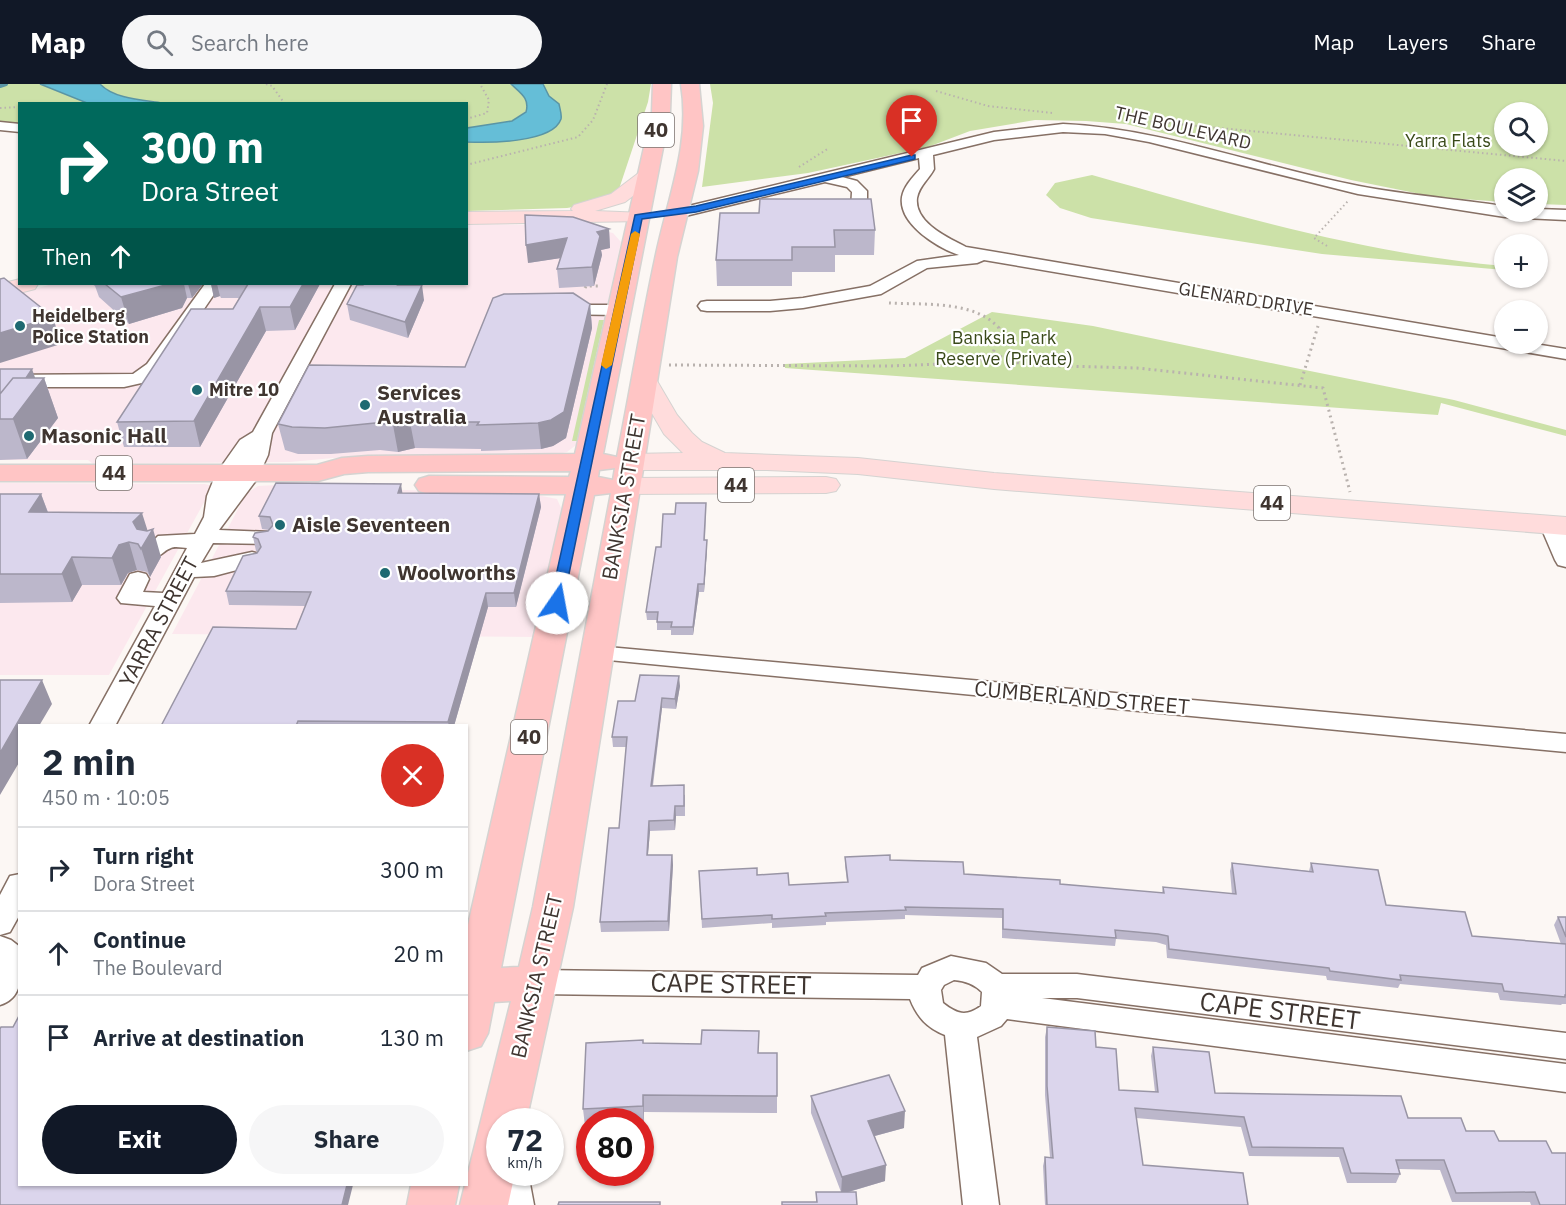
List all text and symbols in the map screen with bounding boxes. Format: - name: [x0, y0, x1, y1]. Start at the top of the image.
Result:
- search box: [122, 15, 542, 69]
- text: Map: [30, 24, 86, 61]
- icon: search: [143, 26, 176, 59]
- text: Search here: [191, 28, 309, 57]
- text: Map: [1314, 28, 1354, 56]
- text: Layers: [1387, 28, 1449, 56]
- text: Share: [1482, 28, 1536, 56]
- pin: [886, 95, 937, 157]
- street label: THE BOULEVARD: [1113, 101, 1254, 154]
- map controls: [1494, 102, 1548, 354]
- button: search: [1494, 102, 1548, 156]
- icon: arrive: [895, 104, 928, 137]
- road number: 40: [638, 113, 674, 147]
- text: 300 m: [141, 120, 264, 175]
- icon: right: [42, 126, 120, 204]
- park label: Yarra Flats: [1405, 129, 1491, 152]
- button: layers: [1494, 168, 1548, 222]
- text: Dora Street: [141, 173, 279, 208]
- button: +: [1494, 234, 1548, 288]
- icon: ahead: [104, 240, 137, 273]
- text: Then: [42, 242, 92, 271]
- street label: GLENARD DRIVE: [1177, 276, 1315, 321]
- button: −: [1494, 300, 1548, 354]
- place label: Heidelberg Police Station: [32, 304, 149, 348]
- marker: Heidelberg Police Station: [13, 319, 27, 333]
- park label: Banksia Park Reserve (Private): [935, 326, 1073, 370]
- place label: Mitre 10: [209, 378, 279, 401]
- place label: Services Australia: [377, 378, 467, 430]
- marker: Mitre 10: [190, 383, 204, 397]
- marker: Services Australia: [358, 398, 372, 412]
- street label: BANKSIA STREET: [595, 412, 651, 582]
- place label: Masonic Hall: [41, 421, 167, 449]
- marker: Masonic Hall: [22, 429, 36, 443]
- road number: 44: [96, 456, 132, 490]
- road number: 44: [718, 468, 754, 502]
- road number: 44: [1254, 486, 1290, 520]
- place label: Aisle Seventeen: [292, 510, 450, 538]
- marker: Aisle Seventeen: [273, 518, 287, 532]
- street label: YARRA STREET: [112, 551, 204, 692]
- place label: Woolworths: [397, 558, 516, 586]
- marker: Woolworths: [378, 566, 392, 580]
- position arrow: [525, 571, 589, 635]
- street label: CUMBERLAND STREET: [973, 674, 1191, 720]
- road number: 40: [511, 720, 547, 754]
- text: 2 min: [42, 738, 136, 785]
- button: close: [381, 744, 444, 807]
- text: 450 m · 10:05: [42, 784, 170, 811]
- text: Turn right: [93, 841, 194, 870]
- icon: right: [42, 853, 75, 886]
- text: 300 m: [380, 855, 444, 884]
- text: Dora Street: [93, 870, 195, 897]
- street label: BANKSIA STREET: [503, 891, 569, 1061]
- text: Continue: [93, 925, 186, 954]
- icon: ahead: [42, 937, 75, 970]
- text: 20 m: [393, 939, 444, 968]
- text: The Boulevard: [93, 954, 223, 981]
- street label: CAPE STREET: [650, 965, 812, 1001]
- street label: CAPE STREET: [1198, 983, 1362, 1037]
- icon: arrive: [42, 1021, 75, 1054]
- text: Arrive at destination: [93, 1023, 304, 1052]
- text: 130 m: [380, 1023, 444, 1052]
- button: Exit: [42, 1105, 237, 1174]
- button: Share: [249, 1105, 444, 1174]
- speed limit sign: 80: [576, 1108, 654, 1186]
- text: 72: [507, 1120, 543, 1159]
- text: km/h: [507, 1153, 543, 1172]

